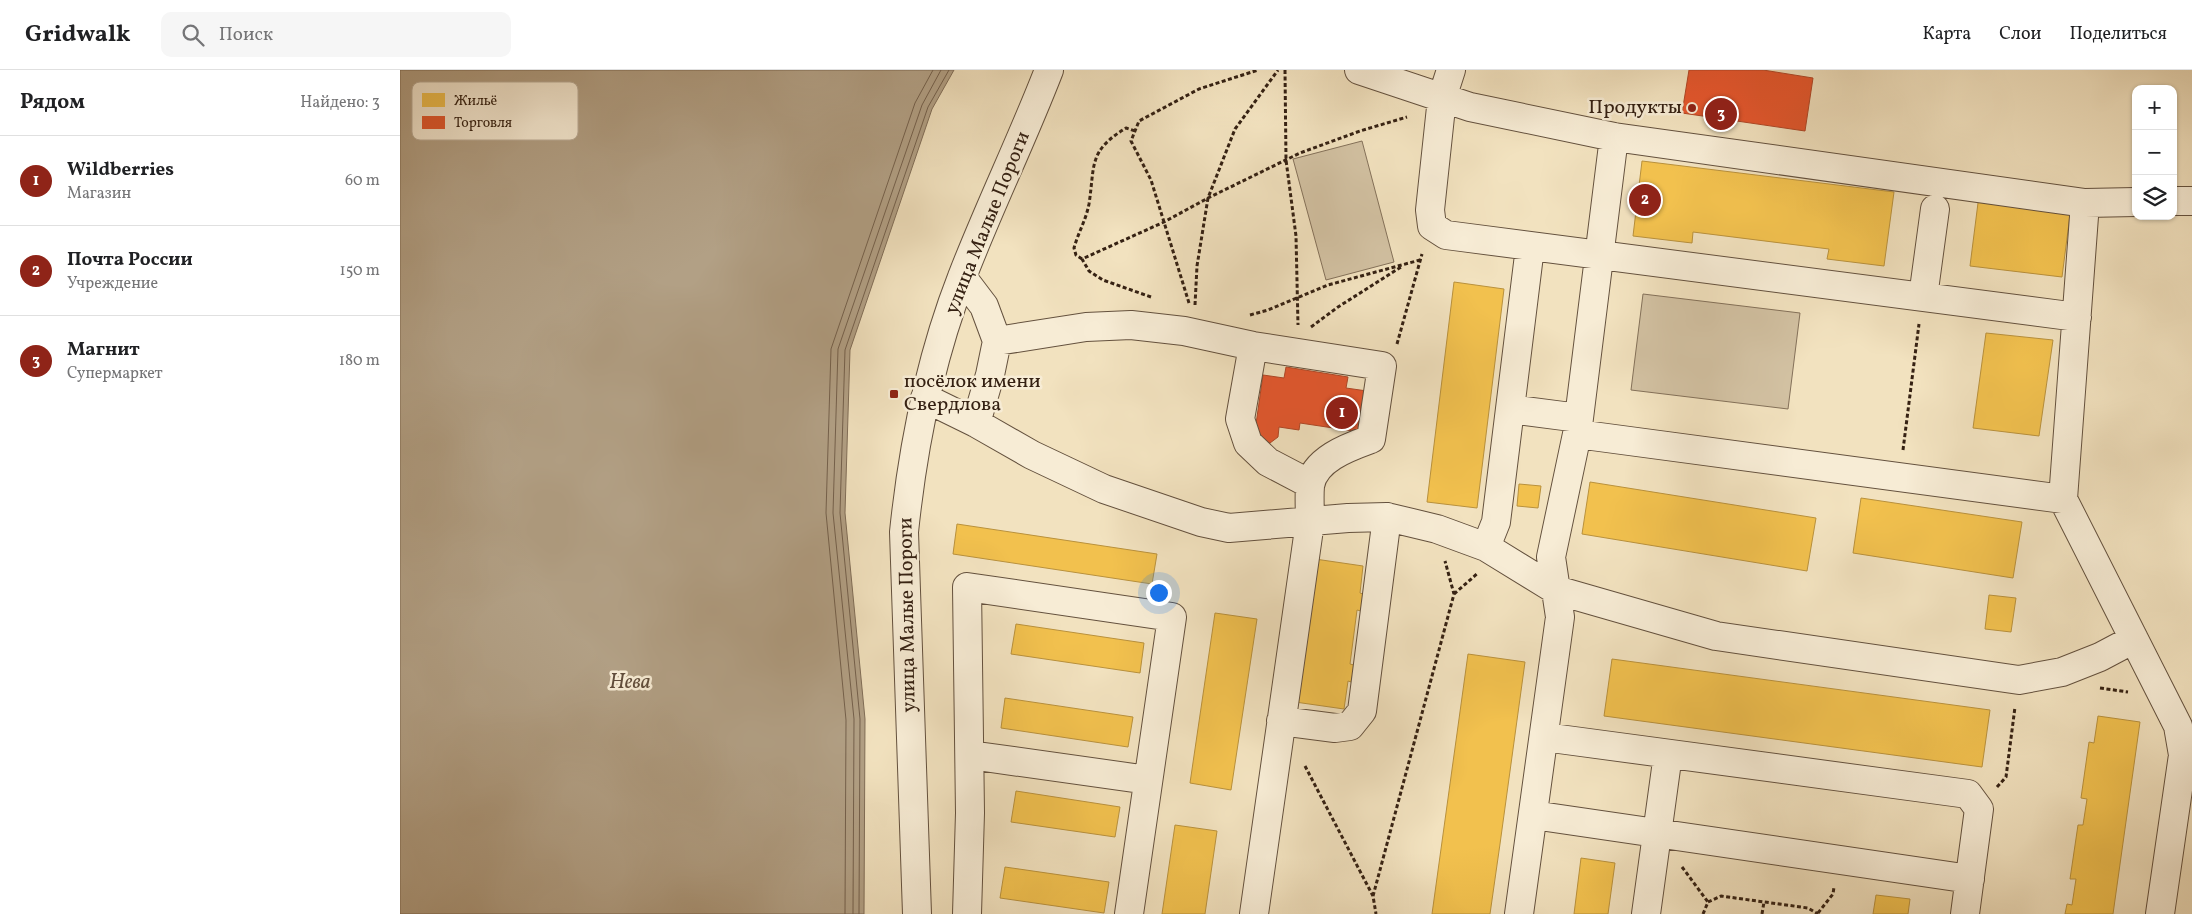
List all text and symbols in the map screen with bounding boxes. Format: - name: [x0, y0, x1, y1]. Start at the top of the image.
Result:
- search box: [161, 12, 511, 57]
- text: Gridwalk: [25, 18, 131, 52]
- icon: search: [179, 21, 207, 49]
- text: Поиск: [219, 22, 273, 48]
- text: Карта: [1923, 22, 1971, 47]
- text: Слои: [1999, 22, 2041, 47]
- text: Поделиться: [2069, 22, 2167, 47]
- legend: [412, 82, 578, 140]
- map controls: [2132, 85, 2177, 220]
- button: +: [2132, 85, 2177, 130]
- text: Рядом: [20, 88, 85, 117]
- text: Найдено: 3: [300, 92, 380, 114]
- text: Жильё: [454, 92, 498, 111]
- place label: Продукты: [1588, 94, 1682, 122]
- pin: 3: [1705, 95, 1737, 133]
- marker: Продукты: [1686, 102, 1698, 114]
- text: Торговля: [454, 114, 512, 133]
- street label: улица Малые Пороги: [938, 127, 1038, 319]
- button: −: [2132, 130, 2177, 175]
- text: Wildberries: [67, 157, 174, 183]
- text: 1: [33, 170, 39, 192]
- text: 60 m: [345, 170, 380, 192]
- button: layers: [2132, 175, 2177, 220]
- pin: 2: [1629, 181, 1661, 219]
- text: Магазин: [67, 183, 131, 205]
- text: Почта России: [67, 247, 193, 273]
- text: 2: [32, 260, 40, 282]
- text: 150 m: [339, 260, 380, 282]
- text: Учреждение: [67, 273, 158, 295]
- text: Магнит: [67, 337, 140, 363]
- text: 3: [32, 350, 40, 372]
- text: 180 m: [339, 350, 380, 372]
- text: Супермаркет: [67, 363, 163, 385]
- place label: посёлок имени Свердлова: [904, 368, 1041, 419]
- marker: посёлок имени Свердлова: [888, 388, 900, 400]
- pin: 1: [1326, 394, 1358, 432]
- street label: улица Малые Пороги: [892, 517, 924, 713]
- your location: [1146, 580, 1172, 606]
- water label: Нева: [609, 668, 651, 697]

